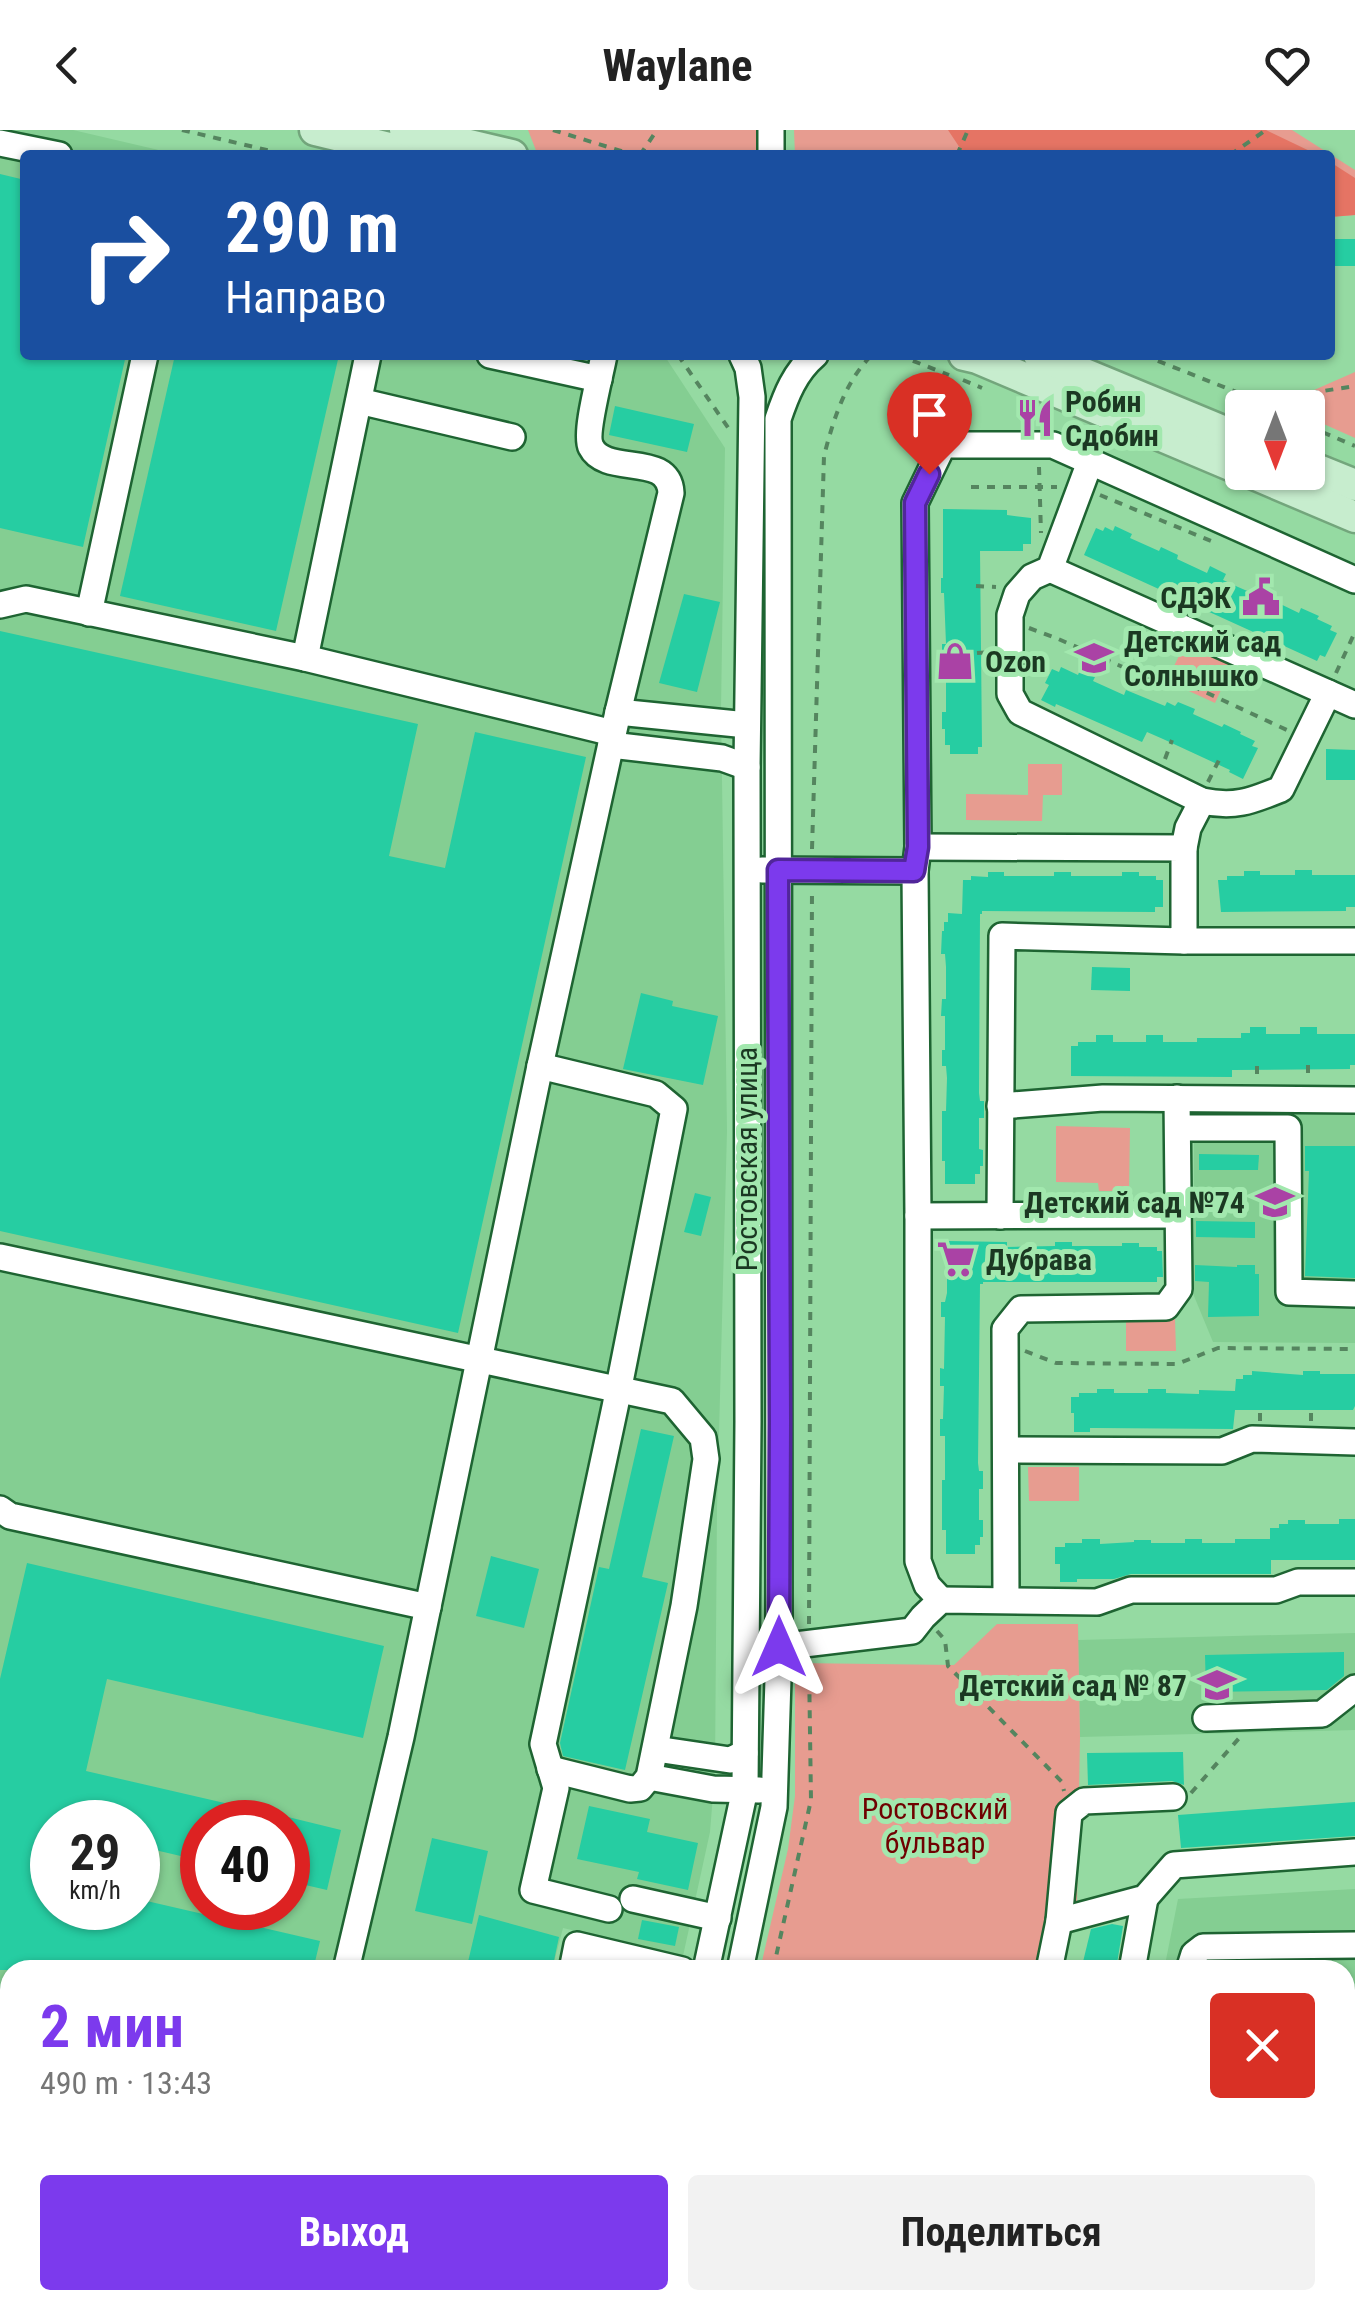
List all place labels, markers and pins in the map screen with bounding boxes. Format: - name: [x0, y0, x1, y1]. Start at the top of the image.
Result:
- pin: [887, 372, 972, 475]
- place label: Робин Сдобин: [1065, 384, 1159, 453]
- restaurant icon: Робин Сдобин: [1014, 397, 1056, 439]
- public building icon: СДЭК: [1240, 576, 1282, 618]
- place label: СДЭК: [1160, 580, 1232, 615]
- place label: Детский сад Солнышко: [1124, 624, 1281, 693]
- school or university icon: Детский сад Солнышко: [1073, 637, 1115, 679]
- shop icon: Ozon: [934, 640, 976, 682]
- place label: Ozon: [985, 644, 1046, 679]
- school or university icon: Детский сад №74: [1254, 1181, 1296, 1223]
- place label: Детский сад №74: [1024, 1185, 1245, 1220]
- supermarket icon: Дубрава: [935, 1238, 977, 1280]
- place label: Дубрава: [986, 1242, 1092, 1277]
- school or university icon: Детский сад № 87: [1196, 1664, 1238, 1706]
- place label: Детский сад № 87: [959, 1668, 1187, 1703]

